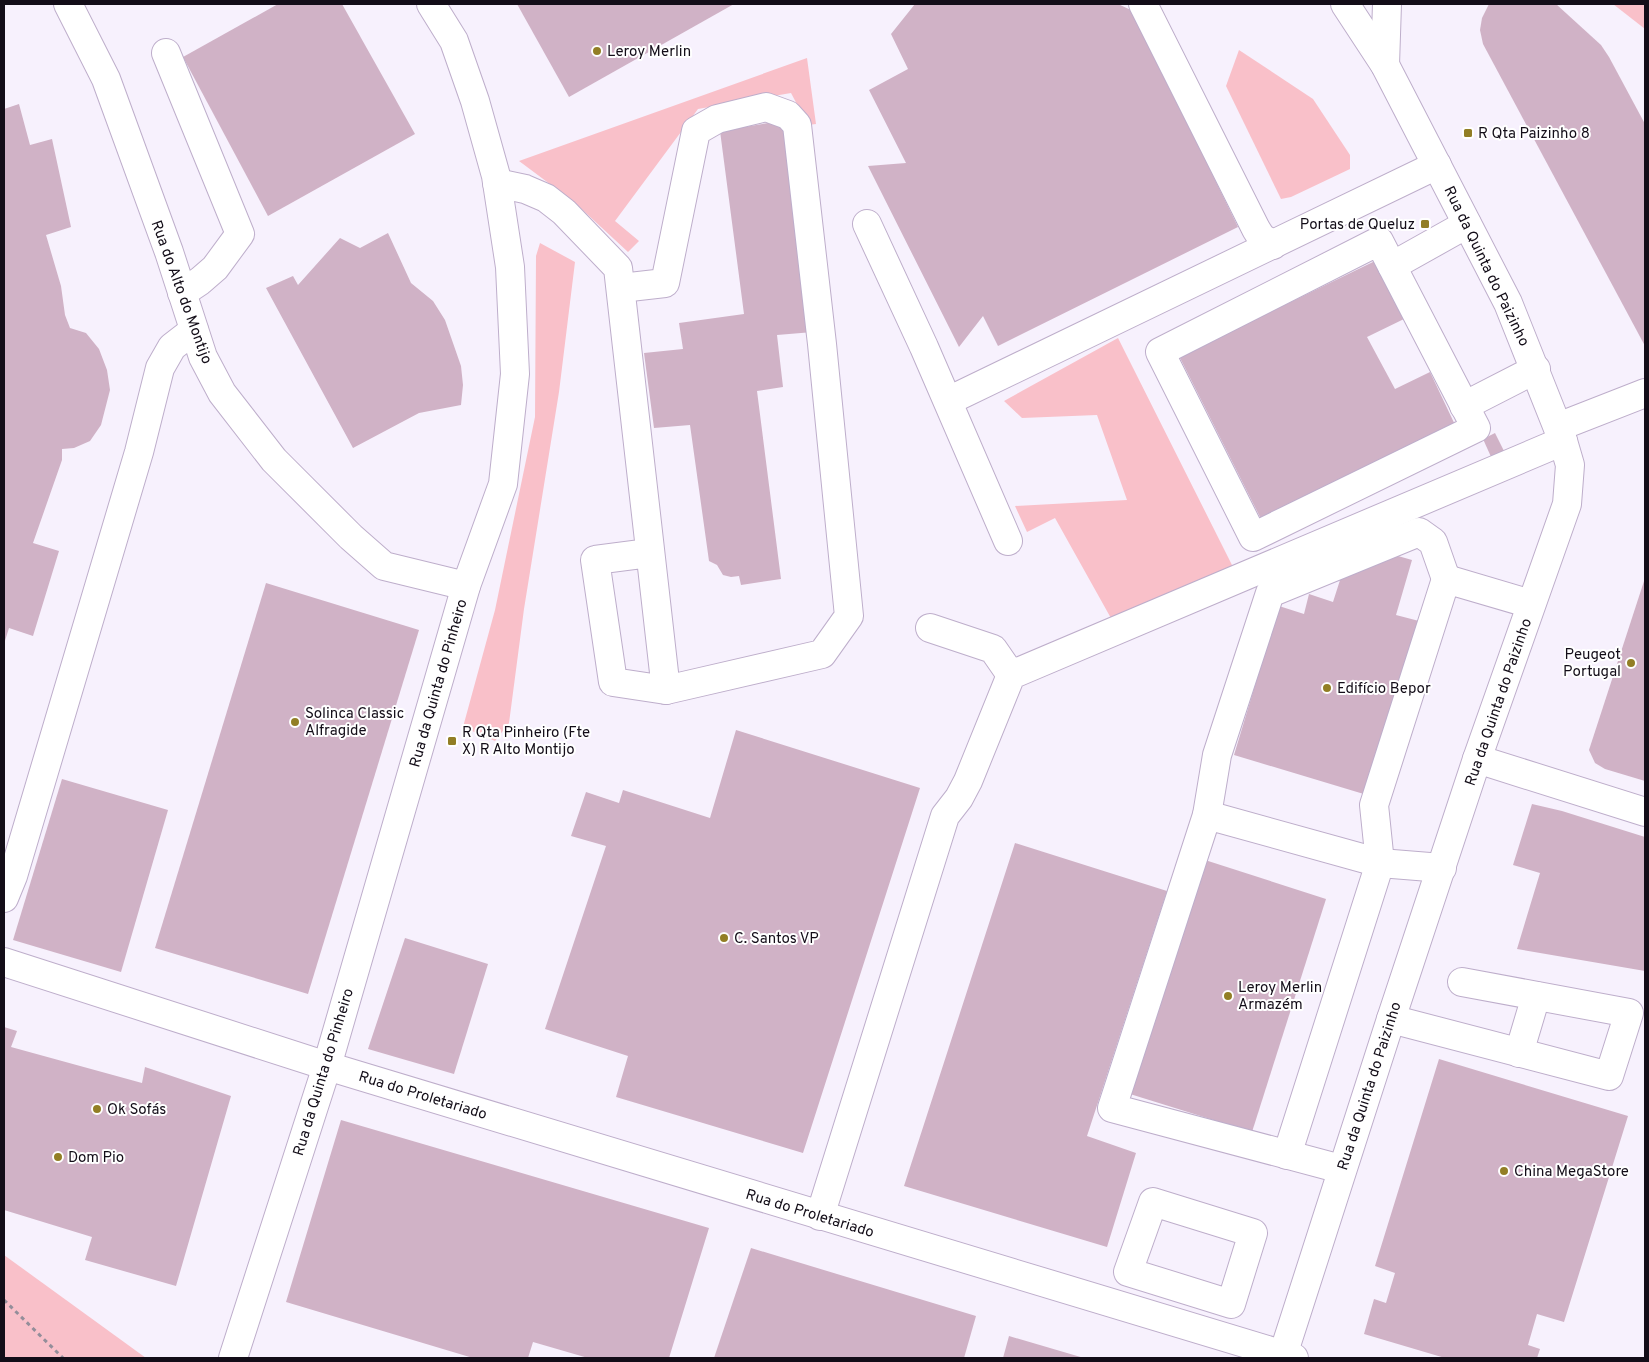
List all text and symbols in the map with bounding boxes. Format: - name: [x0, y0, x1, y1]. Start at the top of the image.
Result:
- place label: Leroy Merlin: [607, 43, 691, 62]
- marker: Leroy Merlin: [591, 45, 603, 57]
- place label: R Qta Paizinho 8: [1478, 125, 1590, 144]
- marker: R Qta Paizinho 8: [1462, 127, 1474, 139]
- street label: Rua da Quinta do Paizinho: [1439, 183, 1533, 350]
- place label: Portas de Queluz: [1300, 216, 1415, 235]
- street label: Rua do Alto do Montijo: [146, 218, 215, 367]
- marker: Portas de Queluz: [1419, 218, 1431, 230]
- street label: Rua da Quinta do Pinheiro: [406, 597, 473, 770]
- street label: Rua da Quinta do Paizinho: [1462, 616, 1537, 789]
- place label: Peugeot Portugal: [1563, 646, 1621, 682]
- marker: Peugeot Portugal: [1625, 657, 1637, 669]
- place label: Edifício Bepor: [1337, 680, 1431, 699]
- marker: Edifício Bepor: [1321, 682, 1333, 694]
- place label: Solinca Classic Alfragide: [305, 705, 404, 741]
- marker: Solinca Classic Alfragide: [289, 716, 301, 728]
- place label: R Qta Pinheiro (Fte X) R Alto Montijo: [462, 724, 590, 760]
- marker: R Qta Pinheiro (Fte X) R Alto Montijo: [446, 735, 458, 747]
- place label: C. Santos VP: [734, 930, 819, 949]
- marker: C. Santos VP: [718, 932, 730, 944]
- place label: Leroy Merlin Armazém: [1238, 979, 1322, 1015]
- street label: Rua da Quinta do Pinheiro: [290, 986, 359, 1159]
- marker: Leroy Merlin Armazém: [1222, 990, 1234, 1002]
- street label: Rua da Quinta do Paizinho: [1334, 1000, 1407, 1173]
- street label: Rua do Proletariado: [356, 1068, 489, 1125]
- place label: Ok Sofás: [107, 1101, 166, 1120]
- marker: Ok Sofás: [91, 1103, 103, 1115]
- place label: Dom Pio: [68, 1149, 124, 1168]
- marker: Dom Pio: [52, 1151, 64, 1163]
- place label: China MegaStore: [1514, 1163, 1629, 1182]
- marker: China MegaStore: [1498, 1165, 1510, 1177]
- street label: Rua do Proletariado: [743, 1186, 876, 1243]

